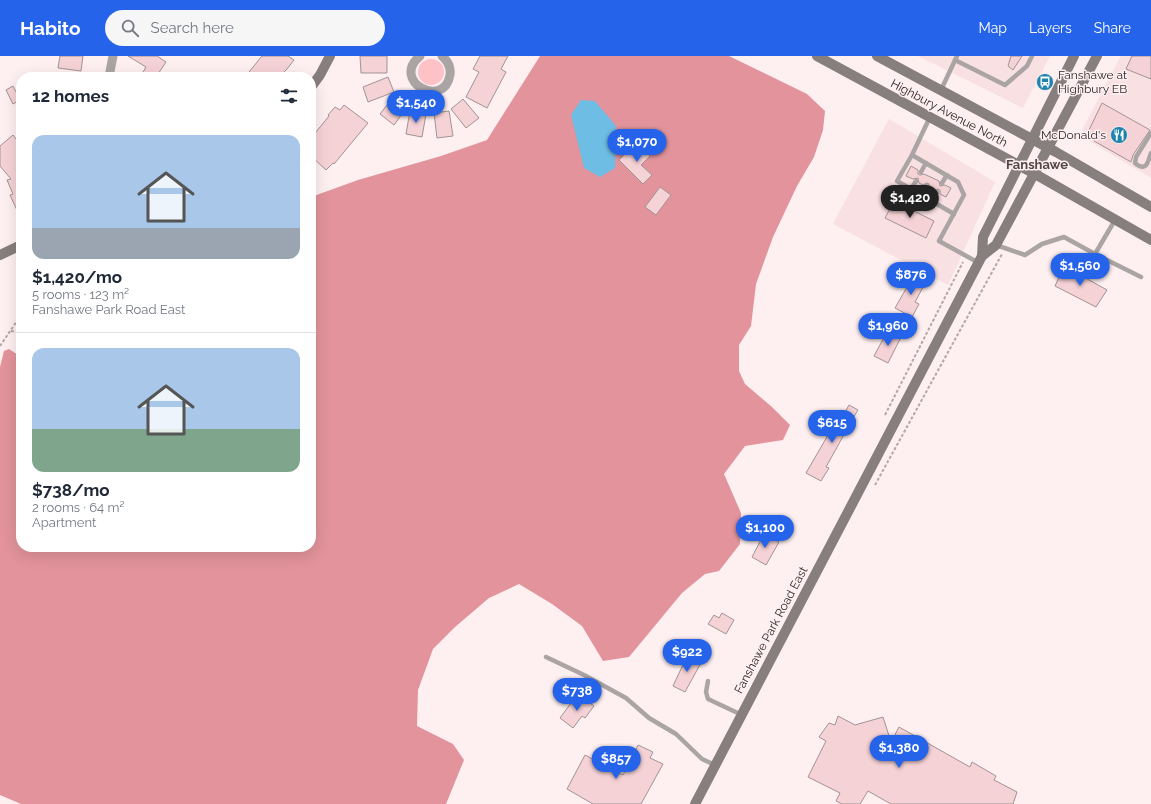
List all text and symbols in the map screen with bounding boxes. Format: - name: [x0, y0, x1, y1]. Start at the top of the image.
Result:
- search box: [105, 10, 385, 46]
- text: Habito: [20, 17, 81, 39]
- icon: search: [119, 17, 141, 39]
- text: Search here: [151, 19, 234, 37]
- text: Map: [979, 20, 1007, 36]
- text: Layers: [1029, 20, 1072, 36]
- text: Share: [1094, 20, 1131, 36]
- place label: Fanshawe at Highbury EB: [1058, 68, 1127, 96]
- bus stop icon: Fanshawe at Highbury EB: [1035, 72, 1055, 92]
- street label: Highbury Avenue North: [888, 76, 1010, 150]
- icon: filters: [278, 85, 300, 107]
- text: 12 homes: [32, 86, 109, 106]
- pin: $1,540: [383, 90, 449, 124]
- text: $1,540: [396, 95, 436, 110]
- restaurant icon: McDonald's: [1109, 125, 1129, 145]
- place label: McDonald's: [1041, 128, 1106, 142]
- pin: $1,070: [604, 129, 670, 163]
- text: $1,070: [617, 134, 657, 149]
- district label: Fanshawe: [1006, 157, 1068, 172]
- icon: home: [130, 161, 202, 233]
- pin: $1,420: [877, 185, 943, 219]
- text: $1,420: [890, 190, 930, 205]
- pin: $1,560: [1047, 253, 1113, 287]
- text: $1,560: [1060, 258, 1100, 273]
- pin: $876: [887, 262, 935, 296]
- text: $1,420/mo: [32, 267, 122, 287]
- text: $876: [895, 267, 927, 282]
- text: 5 rooms · 123 m²: [32, 287, 129, 302]
- text: Fanshawe Park Road East: [32, 302, 185, 317]
- pin: $1,960: [855, 313, 921, 347]
- text: $1,960: [867, 318, 909, 333]
- icon: home: [130, 374, 202, 446]
- pin: $615: [808, 410, 856, 444]
- text: $615: [817, 415, 847, 430]
- text: $738/mo: [32, 480, 110, 500]
- text: 2 rooms · 64 m²: [32, 500, 124, 515]
- text: Apartment: [32, 515, 96, 530]
- pin: $1,100: [732, 515, 798, 549]
- text: $1,100: [745, 520, 785, 535]
- street label: Fanshawe Park Road East: [732, 564, 810, 696]
- pin: $922: [663, 639, 711, 673]
- text: $922: [672, 644, 702, 659]
- pin: $738: [553, 678, 601, 712]
- text: $738: [562, 683, 592, 698]
- pin: $1,380: [866, 735, 932, 769]
- text: $1,380: [879, 740, 919, 755]
- pin: $857: [592, 746, 640, 780]
- text: $857: [601, 751, 631, 766]

